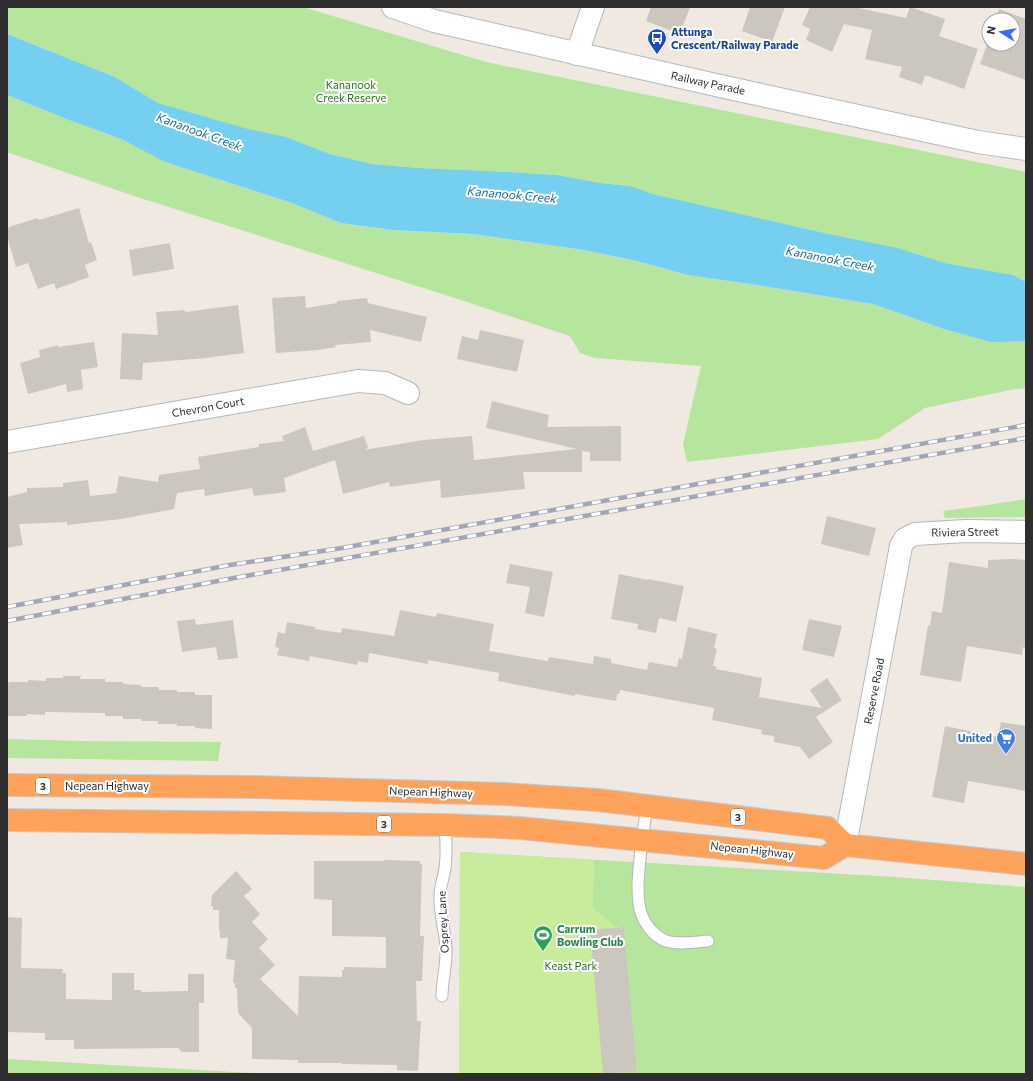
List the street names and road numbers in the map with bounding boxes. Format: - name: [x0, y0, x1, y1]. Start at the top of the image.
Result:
- street label: Railway Parade: [670, 68, 747, 97]
- street label: Chevron Court: [171, 394, 246, 419]
- street label: Riviera Street: [931, 524, 999, 539]
- street label: Reserve Road: [861, 657, 886, 725]
- road number: 3: [36, 778, 50, 794]
- street label: Nepean Highway: [65, 779, 149, 792]
- street label: Nepean Highway: [389, 784, 473, 799]
- road number: 3: [731, 809, 745, 825]
- road number: 3: [377, 816, 391, 832]
- street label: Nepean Highway: [710, 839, 795, 860]
- street label: Osprey Lane: [434, 890, 451, 953]

